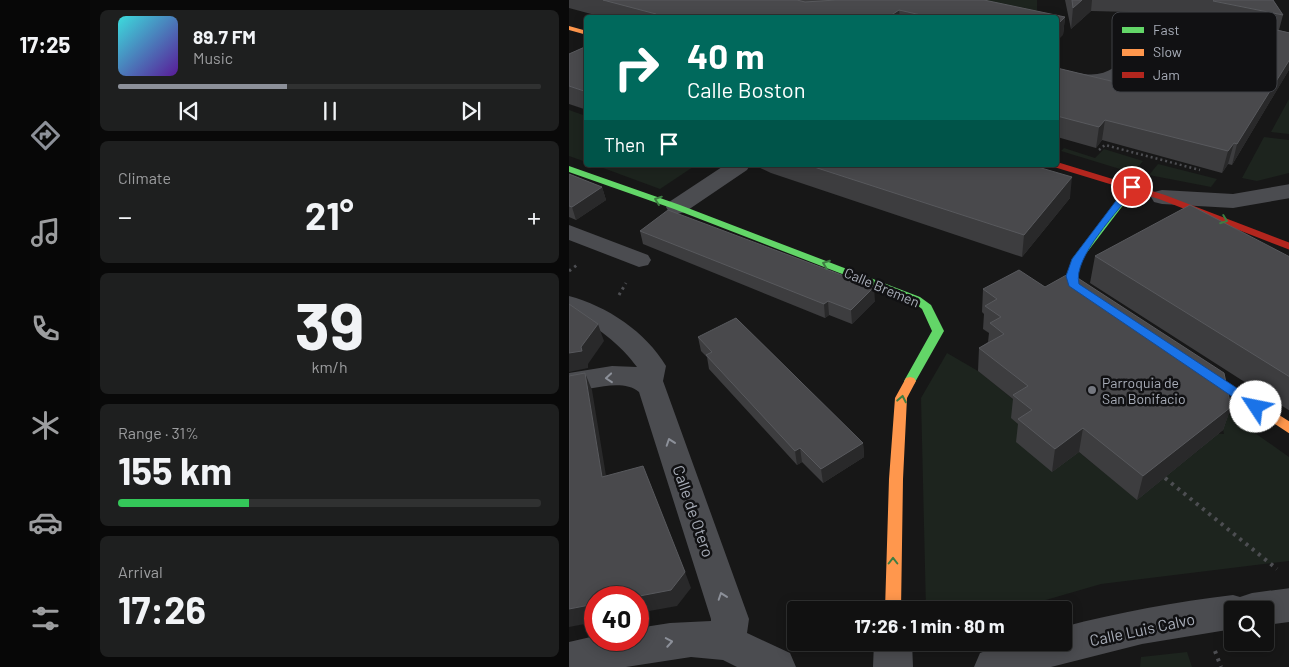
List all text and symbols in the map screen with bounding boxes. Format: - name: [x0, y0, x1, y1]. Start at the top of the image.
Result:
- legend: [1112, 12, 1277, 92]
- text: Fast: [1153, 21, 1179, 38]
- text: 89.7 FM: [193, 25, 256, 48]
- text: 17:25: [20, 31, 70, 57]
- text: 40 m: [687, 34, 764, 76]
- icon: right: [604, 35, 669, 100]
- text: Slow: [1153, 43, 1182, 60]
- text: Music: [193, 48, 233, 67]
- text: Jam: [1153, 66, 1180, 83]
- text: Calle Boston: [687, 76, 806, 102]
- icon: previous: [175, 97, 203, 125]
- icon: pause: [316, 97, 344, 125]
- icon: next: [457, 97, 485, 125]
- icon: directions: [28, 118, 63, 153]
- icon: arrive: [655, 130, 683, 158]
- text: Then: [604, 133, 645, 156]
- pin: [1111, 166, 1153, 208]
- text: Climate: [118, 168, 171, 187]
- icon: arrive: [1118, 173, 1146, 201]
- text: 21°: [305, 192, 354, 238]
- one-way arrow: [654, 196, 662, 206]
- text: −: [118, 199, 132, 233]
- text: +: [527, 199, 541, 233]
- one-way arrow: [1220, 214, 1228, 224]
- icon: music: [28, 215, 63, 250]
- one-way arrow: [822, 260, 831, 270]
- street label: Calle Bremen: [842, 264, 922, 310]
- text: 39: [295, 285, 364, 363]
- icon: phone: [28, 311, 63, 346]
- text: km/h: [311, 357, 348, 376]
- one-way arrow: [605, 372, 613, 383]
- place label: Parroquia de San Bonifacio: [1102, 374, 1186, 407]
- position arrow: [1229, 380, 1281, 432]
- marker: Parroquia de San Bonifacio: [1086, 384, 1098, 396]
- one-way arrow: [896, 395, 907, 404]
- icon: climate: [28, 408, 63, 443]
- text: Range · 31%: [118, 423, 199, 442]
- one-way arrow: [666, 438, 676, 446]
- text: 155 km: [118, 447, 232, 493]
- street label: Calle de Otero: [669, 463, 719, 559]
- icon: car: [28, 505, 63, 540]
- one-way arrow: [888, 557, 899, 565]
- text: Arrival: [118, 562, 163, 581]
- text: 17:26: [118, 586, 206, 632]
- speed limit sign: 40: [584, 586, 649, 651]
- one-way arrow: [718, 592, 728, 600]
- icon: filters: [28, 601, 63, 636]
- map controls: [1224, 601, 1274, 651]
- button: search: [1224, 601, 1274, 651]
- street label: Calle Luis Calvo: [1088, 609, 1196, 649]
- text: 17:26 · 1 min · 80 m: [854, 614, 1005, 637]
- one-way arrow: [664, 638, 673, 648]

